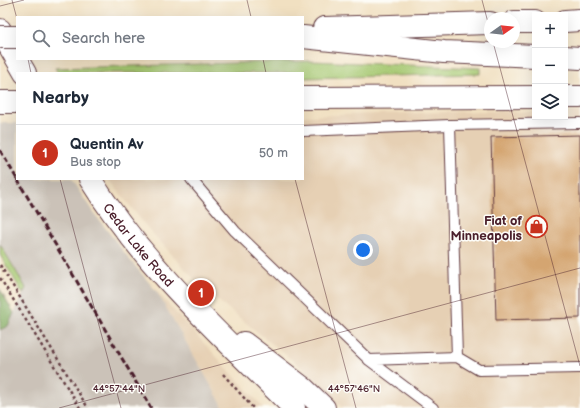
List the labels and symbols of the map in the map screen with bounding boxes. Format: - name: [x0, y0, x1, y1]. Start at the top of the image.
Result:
- north arrow: [484, 12, 520, 48]
- street label: Cedar Lake Road: [99, 200, 177, 291]
- place label: Fiat of Minneapolis: [450, 213, 523, 244]
- shop icon: Fiat of Minneapolis: [524, 214, 550, 240]
- your location: [353, 240, 373, 260]
- pin: 1: [188, 278, 214, 308]
- text: 44°57'44"N: [93, 383, 145, 395]
- text: 44°57'46"N: [328, 383, 380, 395]

